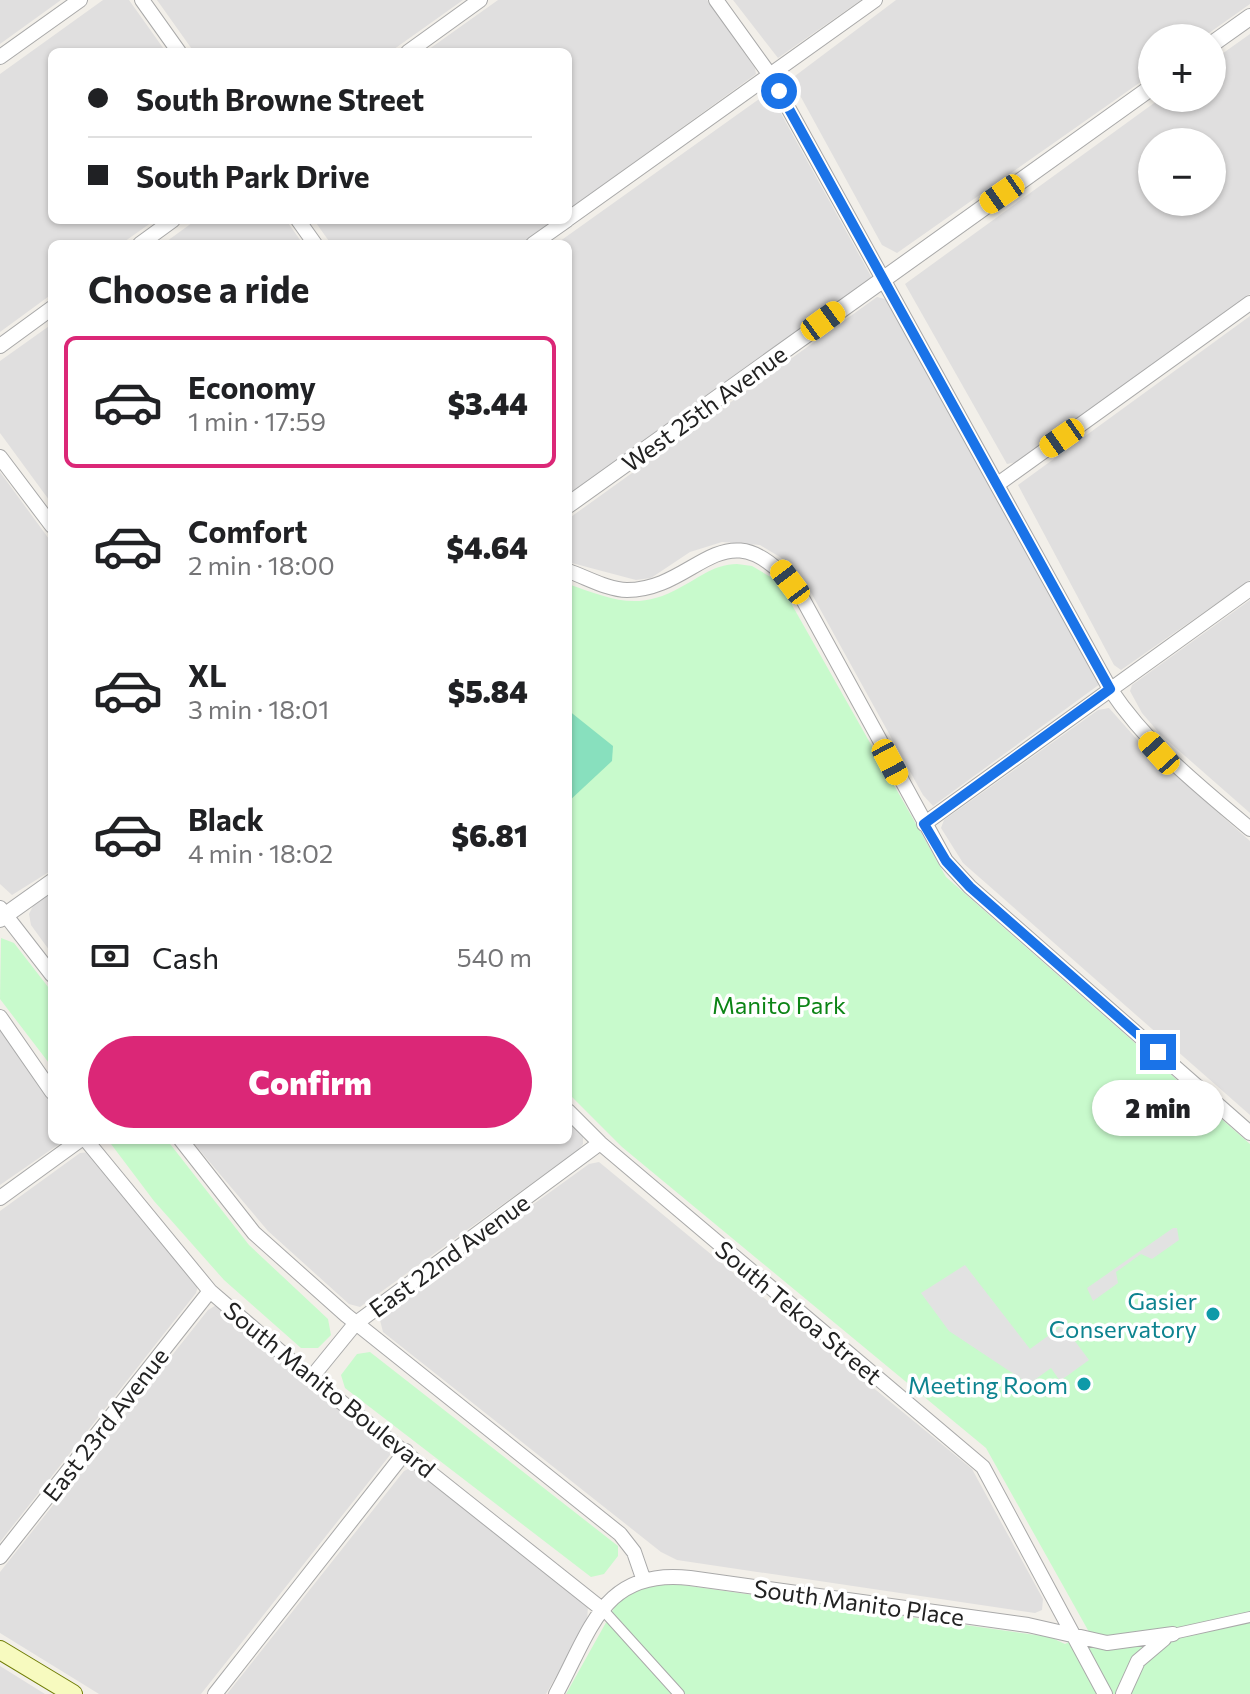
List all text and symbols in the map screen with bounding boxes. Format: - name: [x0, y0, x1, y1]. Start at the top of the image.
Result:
- map controls: [1138, 24, 1226, 216]
- button: +: [1138, 24, 1226, 112]
- route start: [761, 73, 797, 109]
- text: South Browne Street: [136, 80, 424, 117]
- button: −: [1138, 128, 1226, 216]
- text: South Park Drive: [136, 157, 370, 194]
- car: [975, 170, 1029, 218]
- text: Choose a ride: [88, 266, 309, 310]
- car: [797, 297, 849, 345]
- street label: West 25th Avenue: [616, 339, 792, 477]
- icon: car: [92, 366, 164, 438]
- text: Economy: [188, 368, 316, 405]
- text: $3.44: [448, 384, 528, 421]
- text: 1 min · 17:59: [188, 405, 326, 436]
- car: [1035, 414, 1089, 462]
- icon: car: [92, 510, 164, 582]
- text: Comfort: [188, 512, 307, 549]
- text: $4.64: [447, 528, 528, 565]
- text: 2 min · 18:00: [188, 549, 335, 580]
- car: [766, 556, 814, 608]
- icon: car: [92, 654, 164, 726]
- text: XL: [188, 656, 227, 693]
- text: $5.84: [448, 672, 528, 709]
- text: 3 min · 18:01: [188, 693, 329, 724]
- car: [1134, 727, 1184, 779]
- car: [868, 735, 912, 789]
- icon: car: [92, 798, 164, 870]
- text: Black: [188, 800, 264, 837]
- text: $6.81: [451, 816, 528, 853]
- text: 4 min · 18:02: [188, 837, 333, 868]
- icon: cash: [88, 934, 132, 978]
- text: Cash: [152, 938, 219, 975]
- text: 540 m: [457, 941, 532, 972]
- park label: Manito Park: [712, 990, 846, 1019]
- route end: [1140, 1034, 1176, 1070]
- button: Confirm: [88, 1036, 532, 1128]
- callout: 2 min: [1092, 1080, 1224, 1136]
- text: 2 min: [1125, 1092, 1191, 1123]
- street label: East 22nd Avenue: [363, 1187, 535, 1323]
- street label: South Tekoa Street: [710, 1234, 888, 1390]
- place label: Gasier Conservatory: [1049, 1286, 1197, 1343]
- street label: South Manito Boulevard: [219, 1295, 441, 1483]
- marker: Gasier Conservatory: [1204, 1305, 1222, 1323]
- street label: East 23rd Avenue: [36, 1341, 174, 1507]
- place label: Meeting Room: [908, 1370, 1068, 1399]
- marker: Meeting Room: [1075, 1375, 1093, 1393]
- street label: South Manito Place: [752, 1573, 966, 1631]

